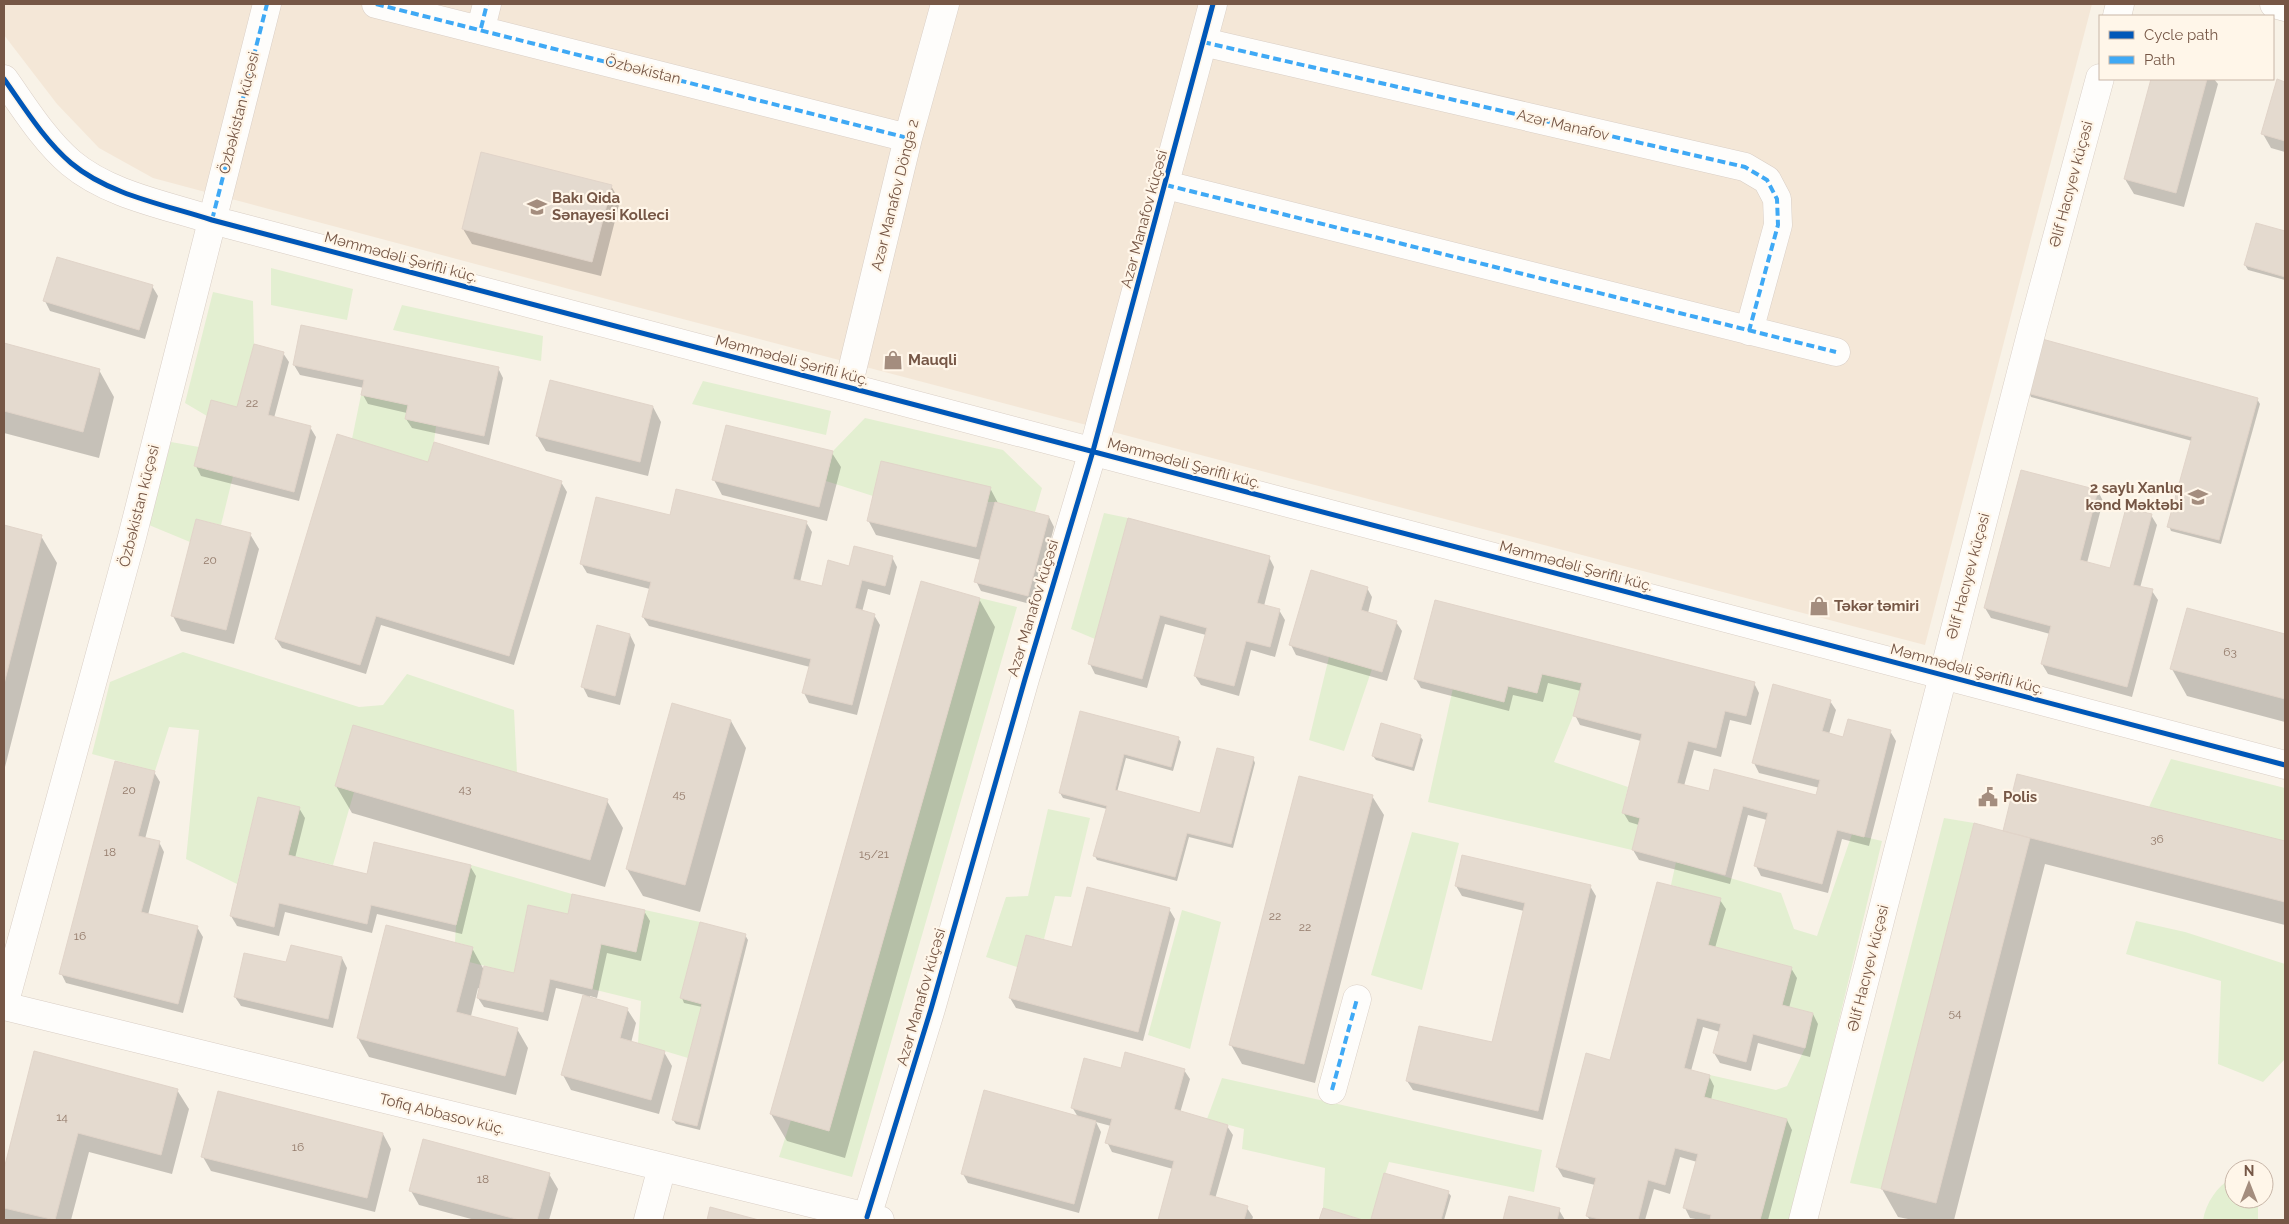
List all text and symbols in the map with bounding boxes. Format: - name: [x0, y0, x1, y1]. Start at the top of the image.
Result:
- legend: [2099, 15, 2274, 80]
- text: Cycle path: [2144, 26, 2218, 44]
- street label: Özbəkistan küçəsi: [214, 50, 263, 176]
- street label: Özbəkistan: [603, 51, 683, 88]
- text: Path: [2144, 51, 2175, 69]
- street label: Azər Manafov: [1515, 106, 1611, 144]
- street label: Azər Manafov Döngə 2: [867, 117, 923, 273]
- street label: Əlif Hacıyev küçəsi: [2046, 119, 2096, 249]
- street label: Azər Manafov küçəsi: [1117, 148, 1171, 290]
- place label: Bakı Qida Sənayesi Kolleci: [552, 189, 669, 224]
- school or university icon: Bakı Qida Sənayesi Kolleci: [526, 196, 548, 218]
- street label: Məmmədəli Şərifli küç.: [322, 228, 480, 286]
- street label: Məmmədəli Şərifli küç.: [713, 331, 871, 389]
- shop icon: Mauqli: [882, 349, 904, 371]
- place label: Mauqli: [908, 351, 957, 369]
- house number: 22: [246, 396, 258, 410]
- street label: Məmmədəli Şərifli küç.: [1105, 434, 1263, 492]
- street label: Özbəkistan küçəsi: [114, 443, 163, 569]
- place label: 2 saylı Xanlıq kənd Məktəbi: [2085, 479, 2183, 514]
- school or university icon: 2 saylı Xanlıq kənd Məktəbi: [2187, 486, 2209, 508]
- street label: Əlif Hacıyev küçəsi: [1943, 511, 1993, 641]
- street label: Azər Manafov küçəsi: [1004, 537, 1062, 679]
- street label: Məmmədəli Şərifli küç.: [1497, 537, 1655, 595]
- house number: 20: [203, 553, 217, 567]
- shop icon: Təkər təmiri: [1808, 595, 1830, 617]
- place label: Təkər təmiri: [1834, 597, 1919, 615]
- street label: Məmmədəli Şərifli küç.: [1888, 640, 2046, 698]
- house number: 63: [2223, 645, 2237, 659]
- house number: 43: [459, 782, 471, 796]
- house number: 20: [122, 783, 136, 797]
- public building icon: Polis: [1977, 786, 1999, 808]
- house number: 45: [672, 787, 686, 801]
- place label: Polis: [2003, 788, 2037, 806]
- house number: 36: [2150, 832, 2164, 846]
- house number: 18: [104, 845, 116, 859]
- house number: 15/21: [859, 847, 889, 861]
- street label: Əlif Hacıyev küçəsi: [1844, 903, 1892, 1033]
- house number: 22: [1269, 909, 1281, 923]
- house number: 22: [1299, 920, 1311, 934]
- street label: Azər Manafov küçəsi: [893, 926, 949, 1068]
- house number: 16: [74, 929, 86, 943]
- house number: 54: [1948, 1006, 1962, 1020]
- street label: Tofiq Abbasov küç.: [377, 1090, 507, 1138]
- house number: 14: [56, 1110, 68, 1124]
- house number: 16: [292, 1140, 304, 1154]
- north arrow: [2224, 1159, 2274, 1209]
- text: N: [2244, 1163, 2254, 1179]
- house number: 18: [477, 1172, 489, 1186]

